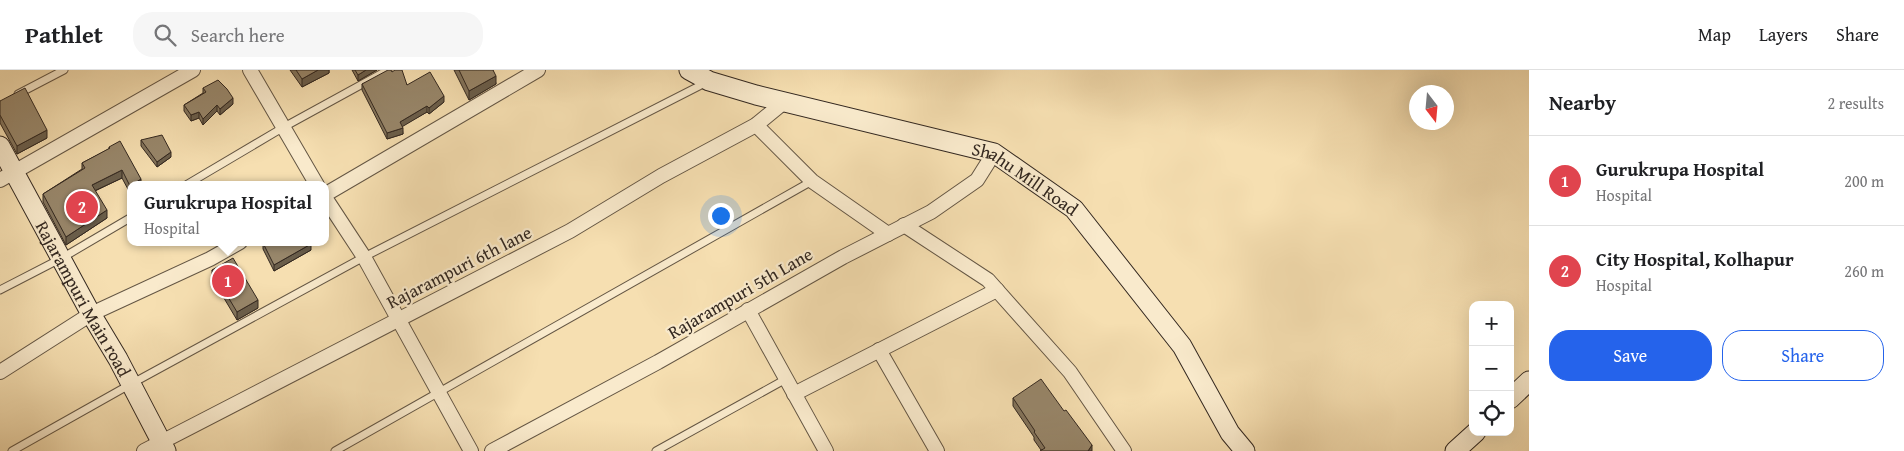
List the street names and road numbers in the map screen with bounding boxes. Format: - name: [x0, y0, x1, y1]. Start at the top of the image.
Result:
- street label: Shahu Mill Road: [969, 135, 1084, 222]
- street label: Rajarampuri Main road: [29, 215, 139, 382]
- street label: Rajarampuri 6th lane: [382, 219, 536, 315]
- street label: Rajarampuri 5th Lane: [662, 240, 818, 346]

